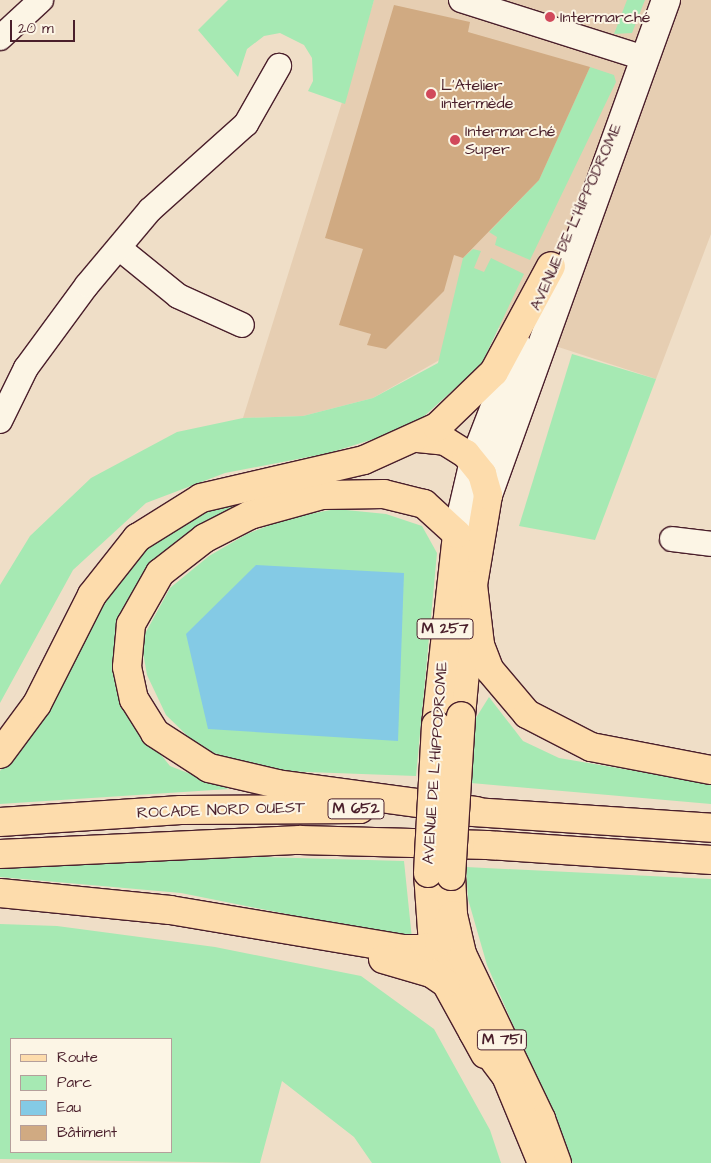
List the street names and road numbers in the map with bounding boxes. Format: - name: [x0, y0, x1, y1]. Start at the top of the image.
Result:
- street label: AVENUE DE L'HIPPODROME: [526, 120, 626, 314]
- road number: M 257: [416, 616, 474, 642]
- street label: AVENUE DE L'HIPPODROME: [418, 661, 452, 865]
- road number: M 652: [327, 796, 385, 822]
- street label: ROCADE NORD OUEST: [137, 797, 305, 823]
- road number: M 751: [476, 1028, 528, 1052]

